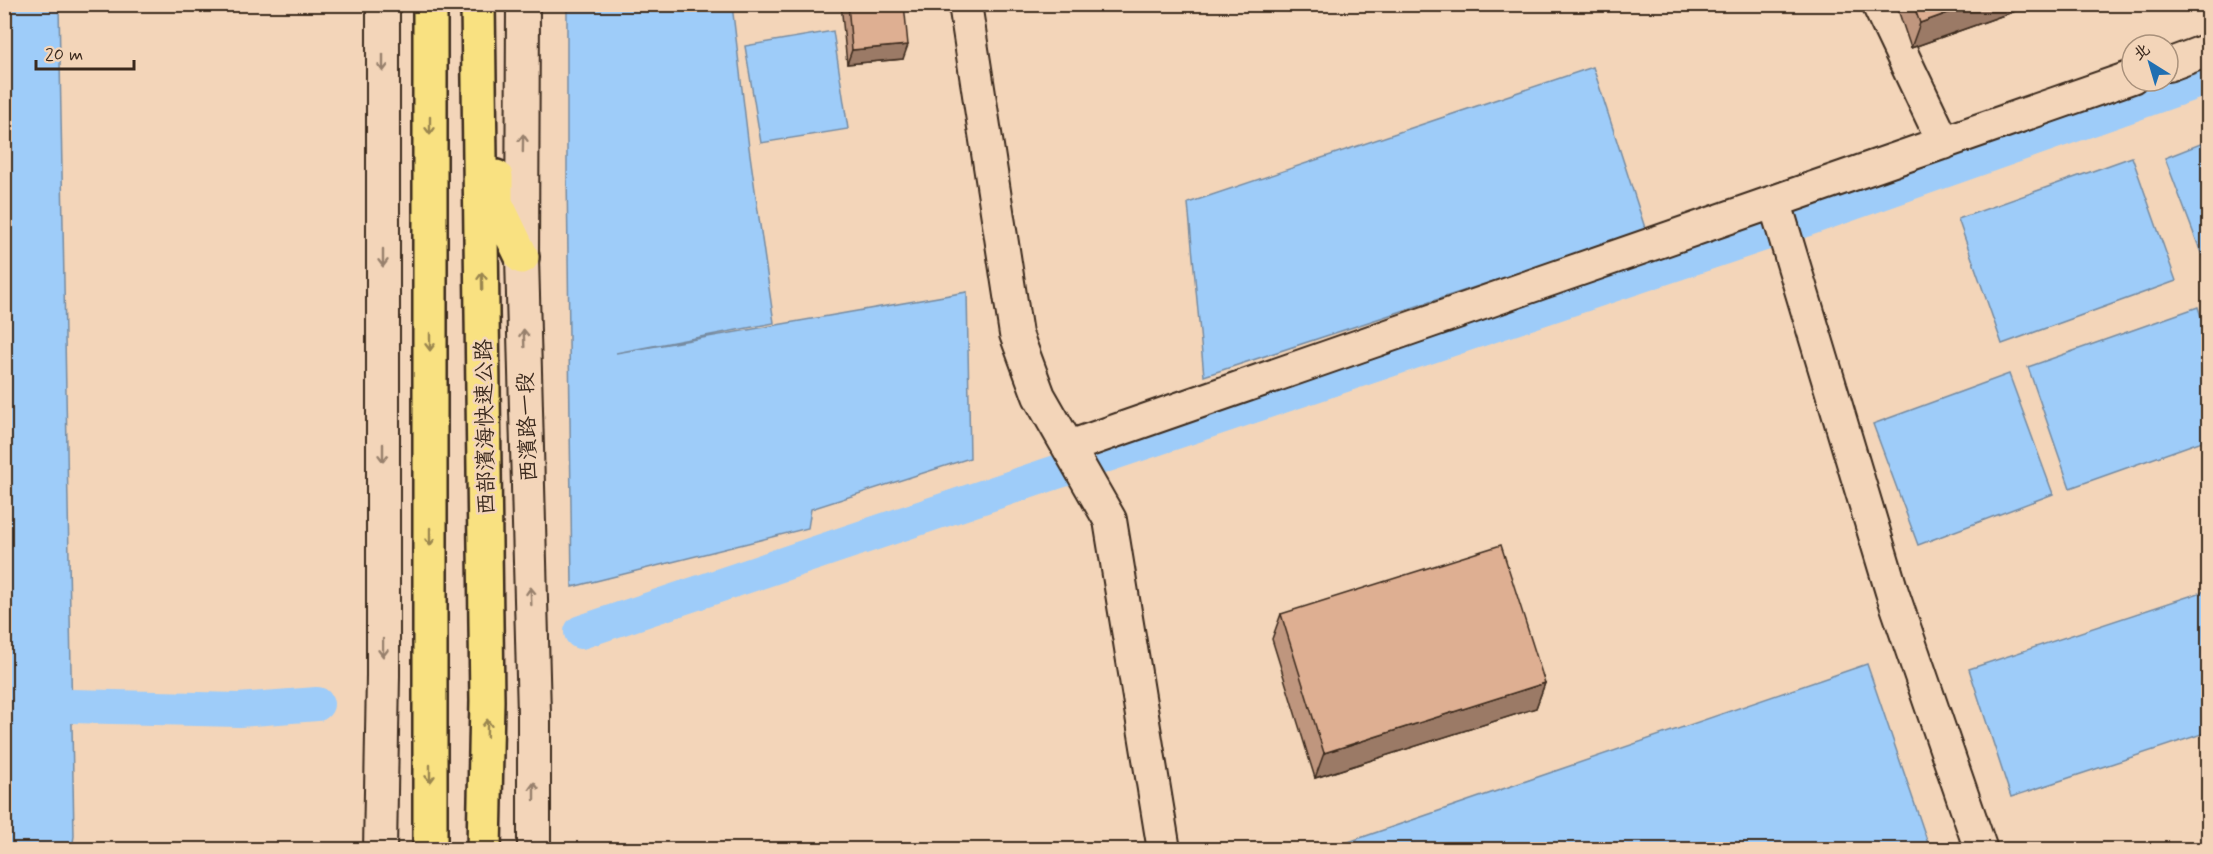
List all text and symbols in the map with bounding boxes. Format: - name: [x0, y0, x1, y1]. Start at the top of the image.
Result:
- scale bar: [36, 33, 134, 71]
- north arrow: [2120, 33, 2180, 93]
- text: 北: [2129, 39, 2155, 65]
- text: 20 m: [45, 43, 83, 67]
- one-way arrow: [377, 52, 389, 72]
- one-way arrow: [424, 115, 436, 135]
- one-way arrow: [517, 134, 528, 154]
- one-way arrow: [377, 247, 389, 267]
- one-way arrow: [476, 272, 488, 292]
- one-way arrow: [518, 329, 529, 349]
- one-way arrow: [424, 331, 436, 351]
- street label: 西部濱海快速公路: [470, 339, 502, 515]
- street label: 西濱路一段: [512, 371, 544, 482]
- one-way arrow: [377, 442, 389, 462]
- one-way arrow: [424, 526, 436, 546]
- one-way arrow: [525, 587, 536, 607]
- one-way arrow: [377, 637, 389, 657]
- one-way arrow: [481, 719, 492, 739]
- one-way arrow: [424, 763, 436, 783]
- one-way arrow: [528, 782, 540, 802]

